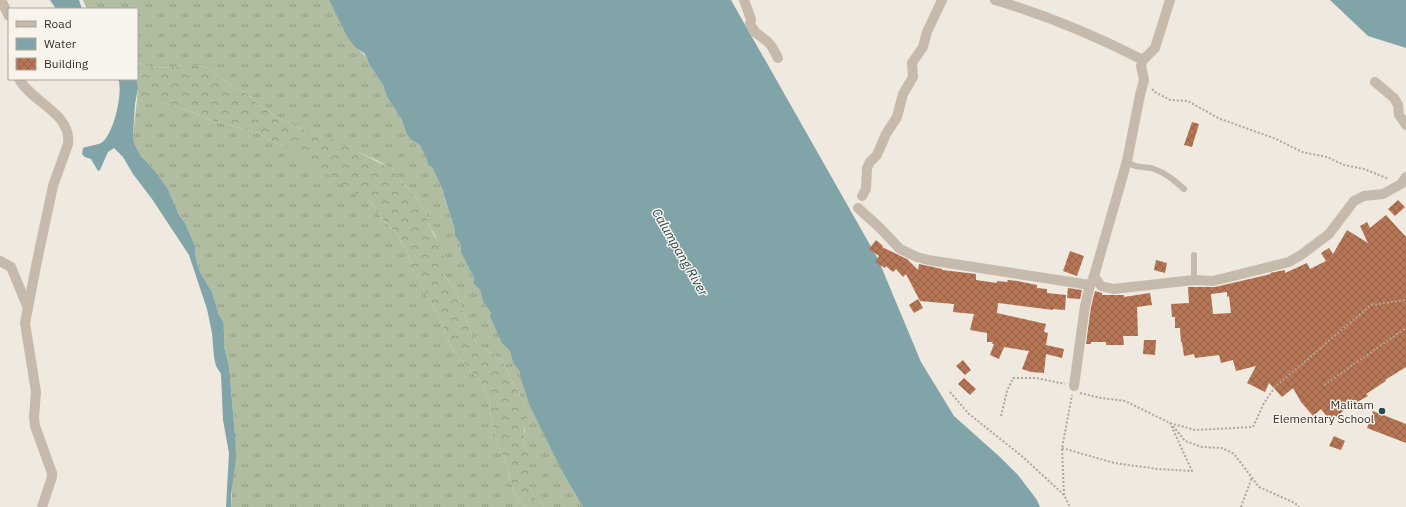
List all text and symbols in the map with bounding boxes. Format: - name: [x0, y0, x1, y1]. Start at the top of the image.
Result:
- legend: [8, 8, 138, 80]
- text: Road: [44, 16, 72, 31]
- text: Water: [44, 36, 77, 51]
- text: Building: [44, 56, 89, 71]
- water label: Calumpang River: [648, 205, 713, 300]
- place label: Malitam Elementary School: [1273, 397, 1374, 426]
- marker: Malitam Elementary School: [1377, 406, 1387, 416]

